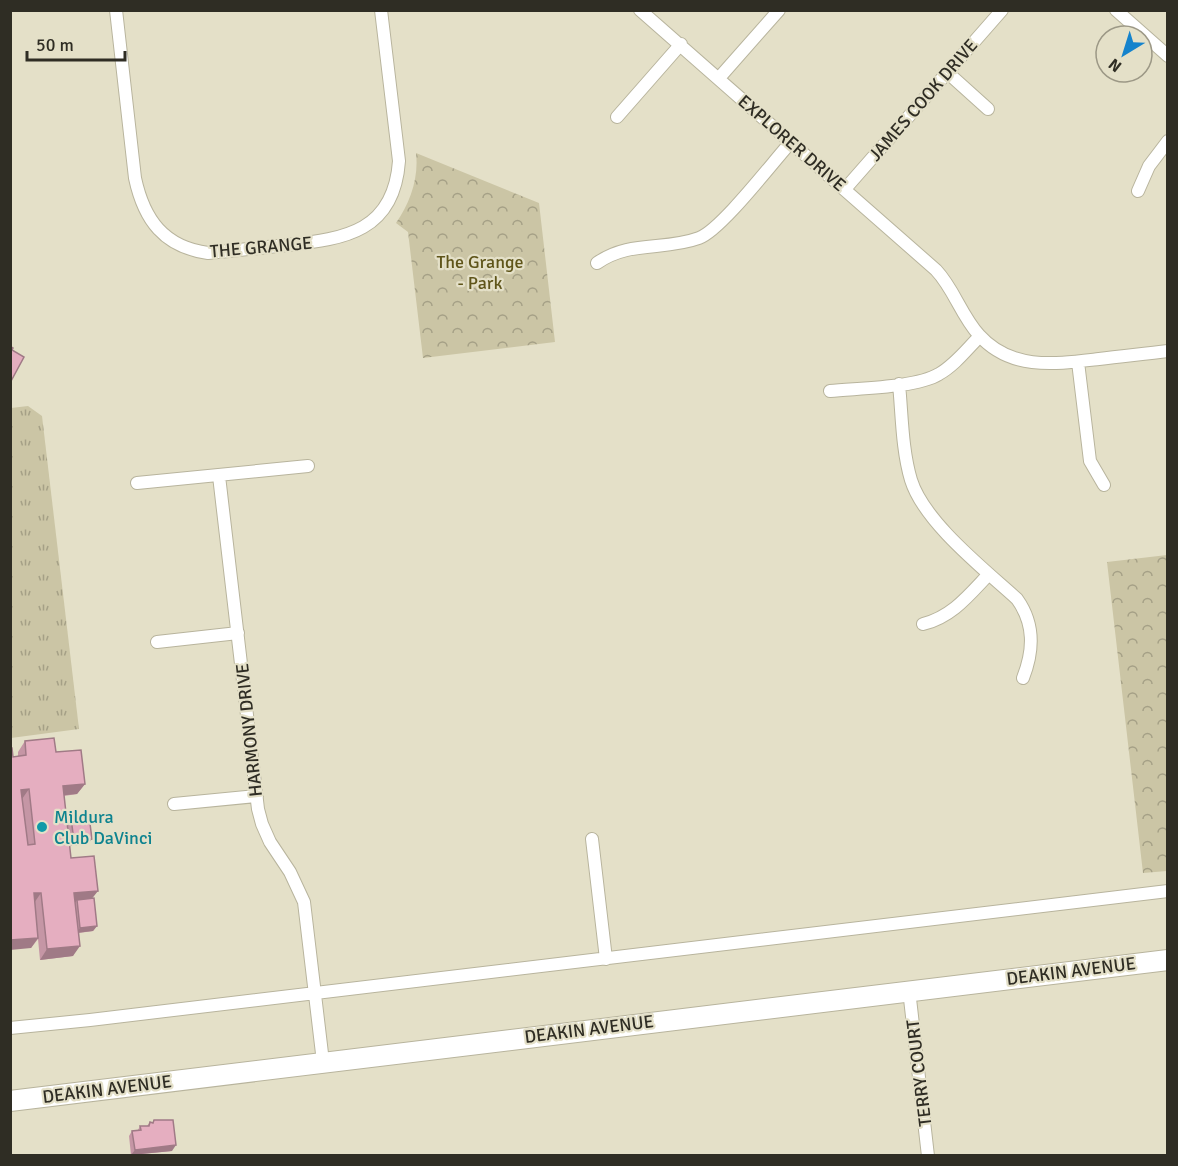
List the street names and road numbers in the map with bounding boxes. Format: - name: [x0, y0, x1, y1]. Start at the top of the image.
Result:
- street label: JAMES COOK DRIVE: [864, 34, 982, 166]
- street label: EXPLORER DRIVE: [734, 90, 850, 196]
- street label: THE GRANGE: [209, 232, 313, 262]
- street label: HARMONY DRIVE: [231, 662, 267, 798]
- street label: DEAKIN AVENUE: [1005, 952, 1137, 990]
- street label: DEAKIN AVENUE: [523, 1010, 655, 1048]
- street label: TERRY COURT: [902, 1018, 936, 1128]
- street label: DEAKIN AVENUE: [41, 1070, 173, 1108]

